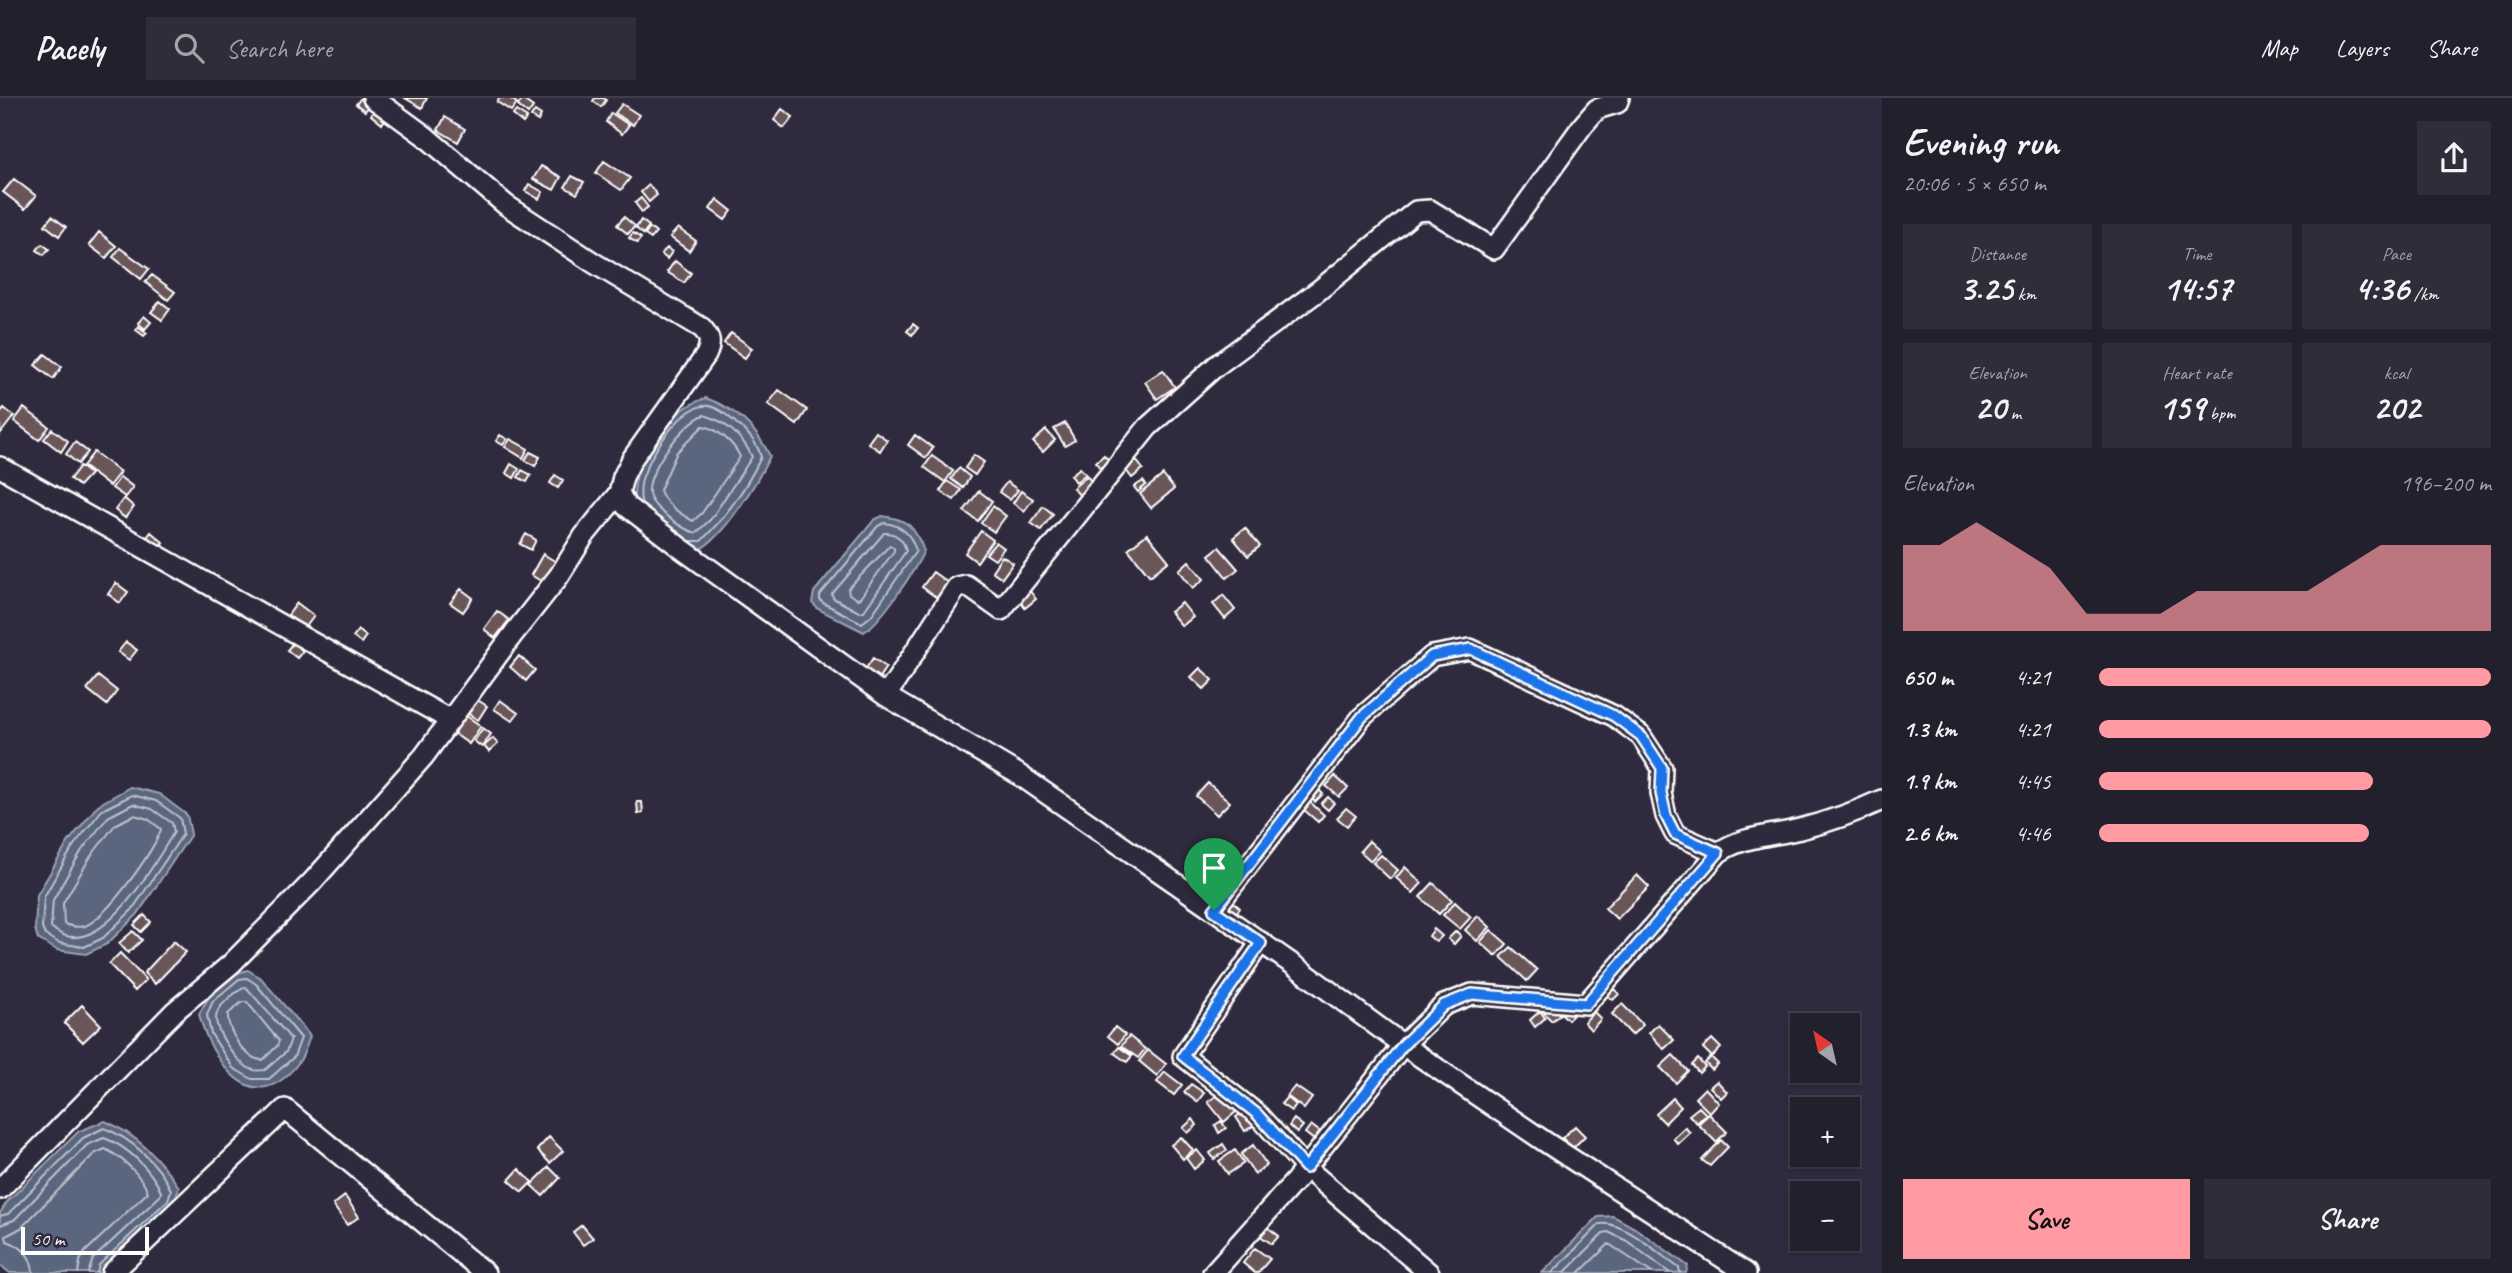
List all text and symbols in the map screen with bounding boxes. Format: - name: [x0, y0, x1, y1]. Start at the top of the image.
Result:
- search box: [146, 17, 636, 80]
- text: Pacely: [35, 27, 104, 69]
- icon: search: [170, 29, 208, 67]
- text: Search here: [226, 32, 332, 65]
- text: Map: [2261, 33, 2298, 63]
- text: Layers: [2336, 33, 2389, 63]
- text: Share: [2427, 33, 2477, 63]
- text: Evening run: [1903, 119, 2059, 166]
- button: share: [2417, 121, 2491, 195]
- text: 20:06 · 5 × 650 m: [1903, 169, 2046, 198]
- text: Distance: [1969, 242, 2026, 266]
- text: Time: [2182, 242, 2212, 266]
- text: Pace: [2382, 242, 2411, 266]
- text: 3.25: [1959, 266, 2013, 311]
- text: 14:57: [2162, 266, 2232, 311]
- text: 4:36: [2354, 266, 2409, 311]
- text: km: [2013, 282, 2036, 306]
- text: /km: [2409, 282, 2439, 306]
- text: Elevation: [1968, 361, 2027, 385]
- text: Heart rate: [2162, 361, 2232, 385]
- text: kcal: [2384, 361, 2409, 385]
- text: 20: [1974, 385, 2006, 430]
- text: 159: [2159, 385, 2205, 430]
- text: 202: [2373, 385, 2420, 430]
- text: m: [2006, 401, 2021, 425]
- text: bpm: [2205, 401, 2235, 425]
- text: Elevation: [1903, 469, 1974, 498]
- text: 196–200 m: [2400, 469, 2491, 498]
- text: 650 m: [1903, 663, 1953, 692]
- text: 4:21: [2015, 663, 2051, 692]
- text: 1.3 km: [1903, 715, 1957, 744]
- text: 4:21: [2015, 715, 2051, 744]
- text: 1.9 km: [1903, 767, 1956, 796]
- text: 4:45: [2015, 767, 2051, 796]
- text: 2.6 km: [1903, 819, 1957, 848]
- text: 4:46: [2015, 819, 2051, 848]
- pin: [1184, 838, 1244, 910]
- icon: arrive: [1195, 849, 1233, 887]
- north arrow: [1790, 1013, 1860, 1083]
- map controls: [1790, 1013, 1860, 1251]
- button: +: [1790, 1097, 1860, 1167]
- button: Save: [1903, 1179, 2190, 1259]
- button: Share: [2204, 1179, 2491, 1259]
- button: −: [1790, 1181, 1860, 1251]
- scale bar: [21, 1224, 149, 1256]
- text: 50 m: [32, 1227, 64, 1251]

